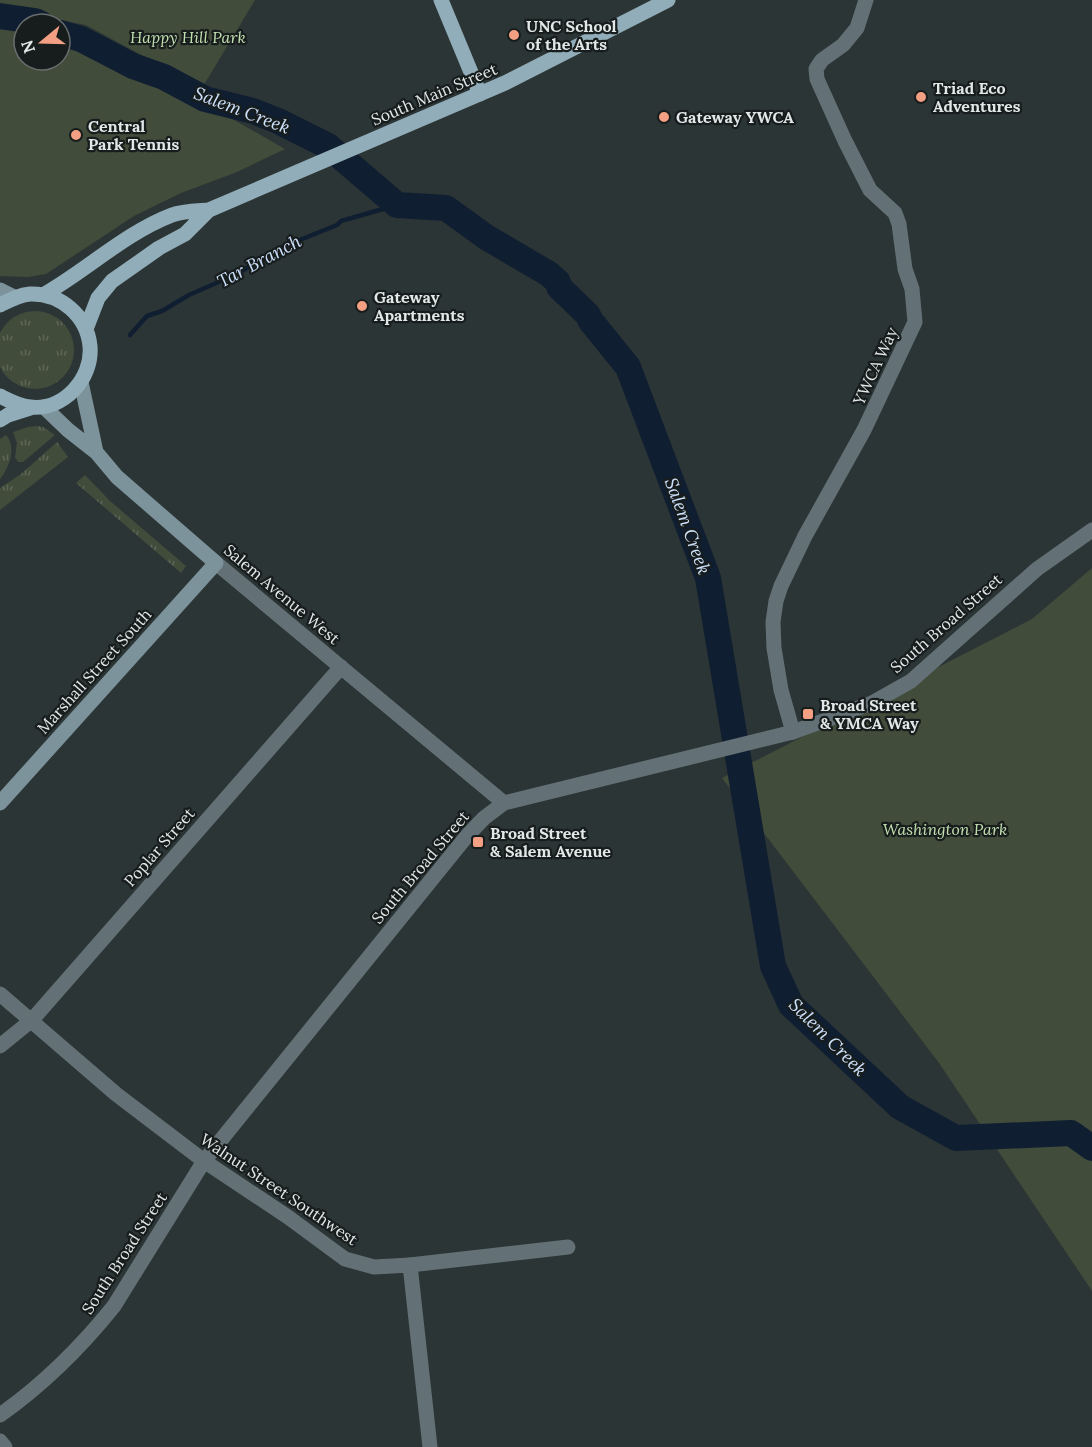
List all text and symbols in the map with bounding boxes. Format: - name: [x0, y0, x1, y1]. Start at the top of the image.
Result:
- north arrow: [12, 12, 72, 72]
- place label: UNC School of the Arts: [526, 16, 616, 54]
- park label: Happy Hill Park: [130, 27, 246, 47]
- marker: UNC School of the Arts: [507, 28, 521, 42]
- text: N: [16, 38, 39, 56]
- street label: South Main Street: [368, 58, 501, 130]
- place label: Triad Eco Adventures: [933, 78, 1021, 116]
- water label: Salem Creek: [191, 81, 293, 139]
- marker: Triad Eco Adventures: [914, 90, 928, 104]
- place label: Gateway YWCA: [676, 107, 794, 127]
- marker: Gateway YWCA: [657, 110, 671, 124]
- place label: Central Park Tennis: [88, 116, 180, 154]
- marker: Central Park Tennis: [69, 128, 83, 142]
- water label: Tar Branch: [213, 229, 306, 293]
- place label: Gateway Apartments: [374, 287, 465, 325]
- marker: Gateway Apartments: [355, 299, 369, 313]
- street label: YWCA Way: [848, 323, 902, 409]
- water label: Salem Creek: [660, 475, 716, 577]
- street label: Salem Avenue West: [220, 540, 345, 649]
- street label: South Broad Street: [886, 569, 1007, 677]
- street label: Marshall Street South: [33, 604, 156, 738]
- place label: Broad Street & YMCA Way: [820, 695, 919, 733]
- marker: Broad Street & YMCA Way: [801, 707, 815, 721]
- street label: Poplar Street: [119, 803, 199, 890]
- street label: South Broad Street: [367, 806, 474, 928]
- park label: Washington Park: [883, 819, 1007, 839]
- place label: Broad Street & Salem Avenue: [490, 823, 611, 861]
- marker: Broad Street & Salem Avenue: [471, 835, 485, 849]
- water label: Salem Creek: [784, 993, 872, 1081]
- street label: Walnut Street Southwest: [196, 1129, 362, 1250]
- street label: South Broad Street: [77, 1188, 171, 1318]

